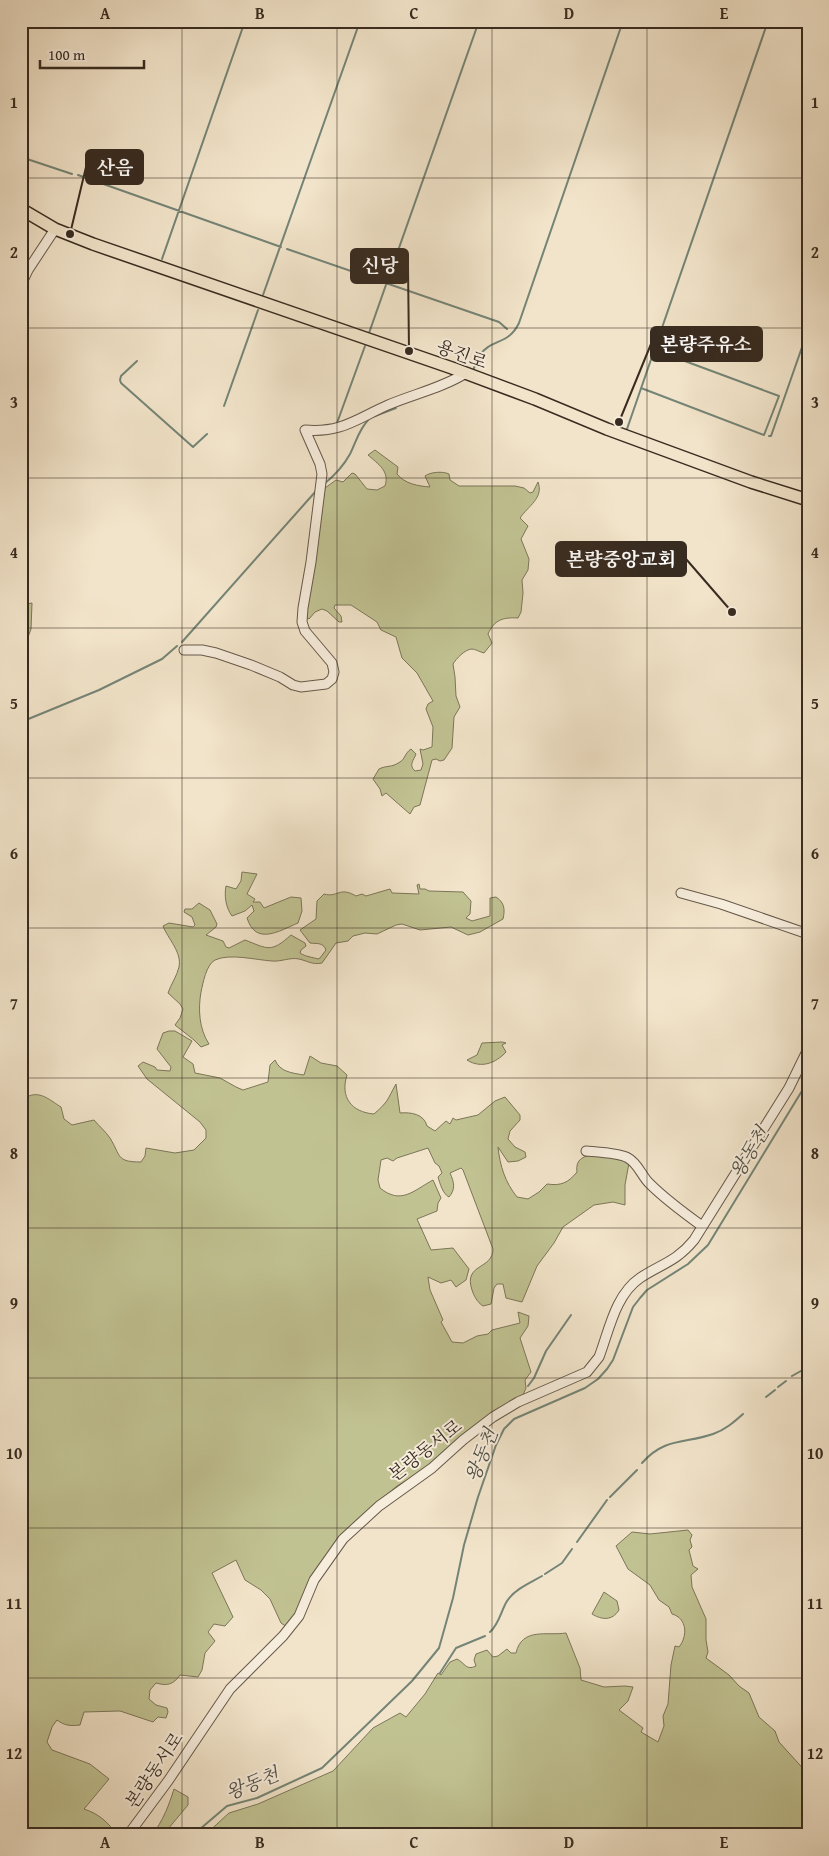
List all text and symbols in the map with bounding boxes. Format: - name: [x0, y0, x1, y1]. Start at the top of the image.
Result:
- text: A: [100, 1, 111, 25]
- text: B: [255, 1, 265, 25]
- text: C: [409, 1, 419, 25]
- text: D: [564, 1, 574, 25]
- text: E: [720, 1, 729, 25]
- scale bar: [40, 38, 144, 70]
- text: 100 m: [48, 44, 86, 65]
- text: 1: [10, 90, 18, 114]
- text: 1: [811, 90, 819, 114]
- callout: 산음: [86, 150, 143, 184]
- text: 산음: [97, 153, 134, 181]
- text: 2: [10, 240, 18, 264]
- text: 2: [811, 240, 819, 264]
- callout: 신당: [351, 249, 408, 283]
- text: 신당: [362, 251, 399, 279]
- callout: 본량주유소: [651, 327, 762, 361]
- text: 본량주유소: [660, 330, 752, 358]
- street label: 용진로: [433, 332, 491, 376]
- text: 3: [10, 390, 18, 414]
- text: 3: [811, 390, 819, 414]
- text: 4: [10, 540, 18, 564]
- text: 4: [811, 540, 819, 564]
- callout: 본량중앙교회: [556, 542, 686, 576]
- text: 본량중앙교회: [566, 545, 676, 573]
- text: 5: [10, 691, 18, 715]
- text: 5: [811, 691, 819, 715]
- text: 6: [10, 841, 18, 865]
- text: 6: [811, 841, 819, 865]
- text: 7: [10, 991, 18, 1015]
- text: 7: [811, 991, 819, 1015]
- water label: 왕동천: [723, 1120, 776, 1183]
- text: 8: [10, 1141, 18, 1165]
- text: 8: [811, 1141, 819, 1165]
- text: 9: [10, 1291, 18, 1315]
- text: 9: [811, 1291, 819, 1315]
- street label: 본량동서로: [382, 1413, 468, 1487]
- water label: 왕동천: [458, 1423, 505, 1486]
- text: 10: [6, 1441, 22, 1465]
- text: 10: [807, 1441, 823, 1465]
- text: 11: [6, 1591, 22, 1615]
- text: 11: [807, 1591, 823, 1615]
- street label: 본량동서로: [118, 1726, 190, 1814]
- text: 12: [6, 1741, 22, 1765]
- text: 12: [807, 1741, 823, 1765]
- water label: 왕동천: [221, 1759, 284, 1806]
- text: A: [100, 1830, 111, 1854]
- text: B: [255, 1830, 265, 1854]
- text: C: [409, 1830, 419, 1854]
- text: D: [564, 1830, 574, 1854]
- text: E: [720, 1830, 729, 1854]

